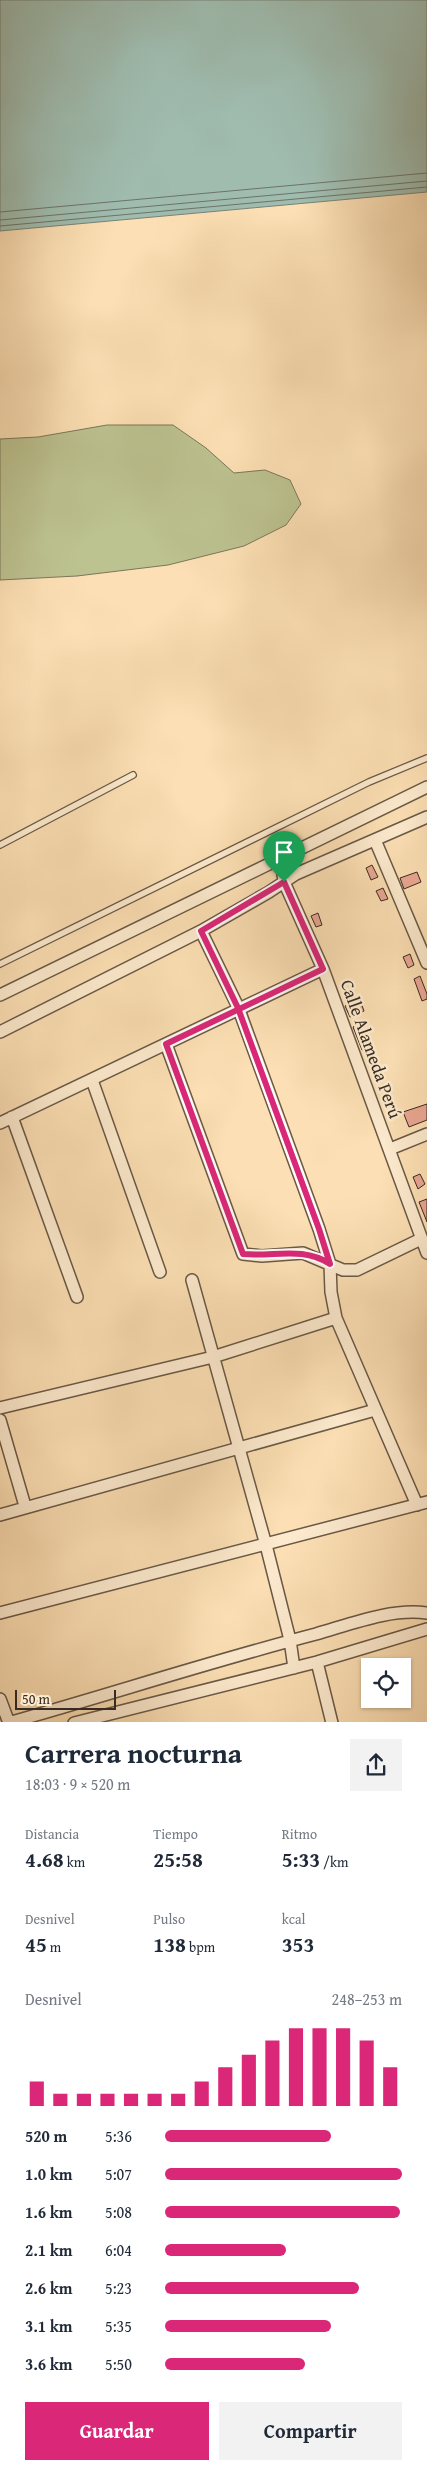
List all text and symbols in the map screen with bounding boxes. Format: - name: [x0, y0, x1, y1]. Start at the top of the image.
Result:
- pin: [263, 831, 305, 882]
- icon: arrive: [270, 838, 298, 866]
- street label: Calle Alameda Perú: [334, 976, 409, 1122]
- map controls: [361, 1658, 411, 1708]
- button: locate: [361, 1658, 411, 1708]
- scale bar: [15, 1688, 116, 1711]
- text: 50 m: [22, 1689, 50, 1709]
- text: Carrera nocturna: [25, 1732, 242, 1773]
- button: share: [350, 1739, 402, 1791]
- text: 18:03 · 9 × 520 m: [25, 1772, 130, 1796]
- text: Distancia: [25, 1824, 79, 1844]
- text: Tiempo: [153, 1824, 198, 1844]
- text: Ritmo: [282, 1824, 317, 1844]
- text: 4.68: [25, 1844, 64, 1875]
- text: 25:58: [153, 1844, 203, 1875]
- text: 5:33: [282, 1844, 320, 1875]
- text: km: [64, 1852, 85, 1872]
- text: /km: [320, 1852, 348, 1872]
- text: Desnivel: [25, 1909, 75, 1929]
- text: Pulso: [153, 1909, 185, 1929]
- text: kcal: [282, 1909, 306, 1929]
- text: 45: [25, 1929, 47, 1960]
- text: 138: [153, 1929, 186, 1960]
- text: 353: [282, 1929, 314, 1960]
- text: m: [47, 1937, 61, 1957]
- text: bpm: [186, 1937, 215, 1957]
- text: Desnivel: [25, 1987, 82, 2011]
- text: 248–253 m: [332, 1987, 402, 2011]
- text: 520 m: [25, 2124, 67, 2148]
- text: 5:36: [105, 2124, 132, 2148]
- text: 1.0 km: [25, 2162, 72, 2186]
- text: 5:07: [105, 2162, 132, 2186]
- text: 1.6 km: [25, 2200, 72, 2224]
- text: 5:08: [105, 2200, 132, 2224]
- text: 2.1 km: [25, 2238, 72, 2262]
- text: 6:04: [105, 2238, 132, 2262]
- text: 2.6 km: [25, 2276, 72, 2300]
- text: 5:23: [105, 2276, 132, 2300]
- text: 3.1 km: [25, 2314, 72, 2338]
- text: 5:35: [105, 2314, 132, 2338]
- text: 3.6 km: [25, 2352, 72, 2376]
- text: 5:50: [105, 2352, 132, 2376]
- button: Guardar: [25, 2402, 209, 2460]
- button: Compartir: [219, 2402, 402, 2460]

